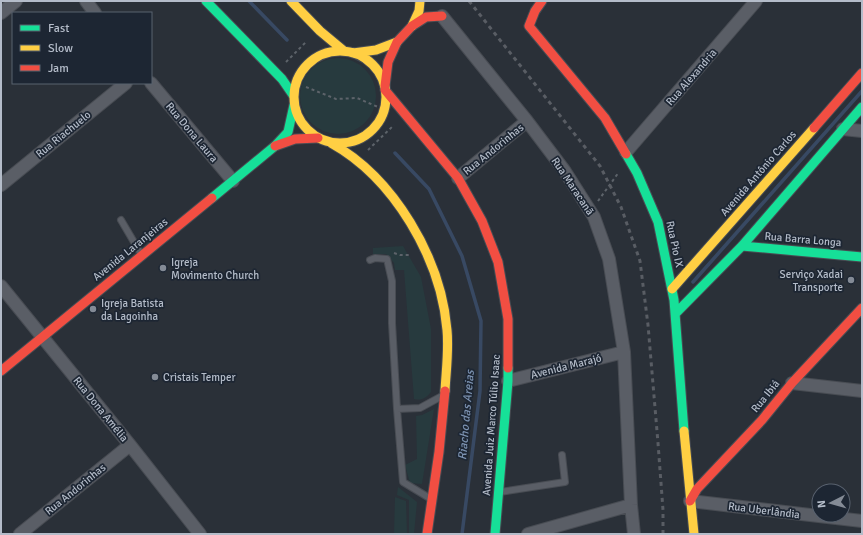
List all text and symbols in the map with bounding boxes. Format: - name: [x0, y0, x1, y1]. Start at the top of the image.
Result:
- legend: [12, 12, 152, 84]
- text: Fast: [48, 21, 69, 36]
- text: Slow: [48, 41, 73, 56]
- street label: Rua Alexandria: [663, 46, 720, 108]
- text: Jam: [48, 61, 69, 76]
- street label: Rua Dona Laura: [163, 100, 221, 165]
- street label: Rua Riachuelo: [33, 108, 94, 161]
- street label: Rua Andorinhas: [460, 121, 526, 178]
- street label: Avenida Antônio Carlos: [718, 128, 799, 219]
- street label: Rua Maracanã: [549, 155, 597, 218]
- street label: Avenida Laranjeiras: [90, 215, 170, 284]
- street label: Rua Pio IX: [663, 220, 686, 269]
- street label: Rua Barra Longa: [764, 230, 842, 249]
- place label: Igreja Movimento Church: [171, 256, 259, 282]
- marker: Igreja Movimento Church: [158, 263, 168, 273]
- place label: Serviço Xadai Transporte: [780, 268, 843, 294]
- marker: Serviço Xadai Transporte: [846, 275, 856, 285]
- place label: Igreja Batista da Lagoinha: [101, 297, 164, 323]
- marker: Igreja Batista da Lagoinha: [88, 304, 98, 314]
- street label: Avenida Marajó: [529, 351, 603, 382]
- street label: Avenida Juiz Marco Túlio Isaac: [480, 354, 503, 496]
- water label: Riacho das Areias: [455, 368, 478, 461]
- place label: Cristais Temper: [163, 371, 236, 384]
- marker: Cristais Temper: [150, 372, 160, 382]
- street label: Rua Dona Amélia: [70, 374, 131, 445]
- street label: Rua Ibiá: [748, 377, 783, 415]
- street label: Rua Andorinhas: [42, 461, 108, 518]
- north arrow: [811, 483, 851, 523]
- street label: Rua Uberlândia: [727, 500, 801, 521]
- text: N: [815, 500, 828, 508]

